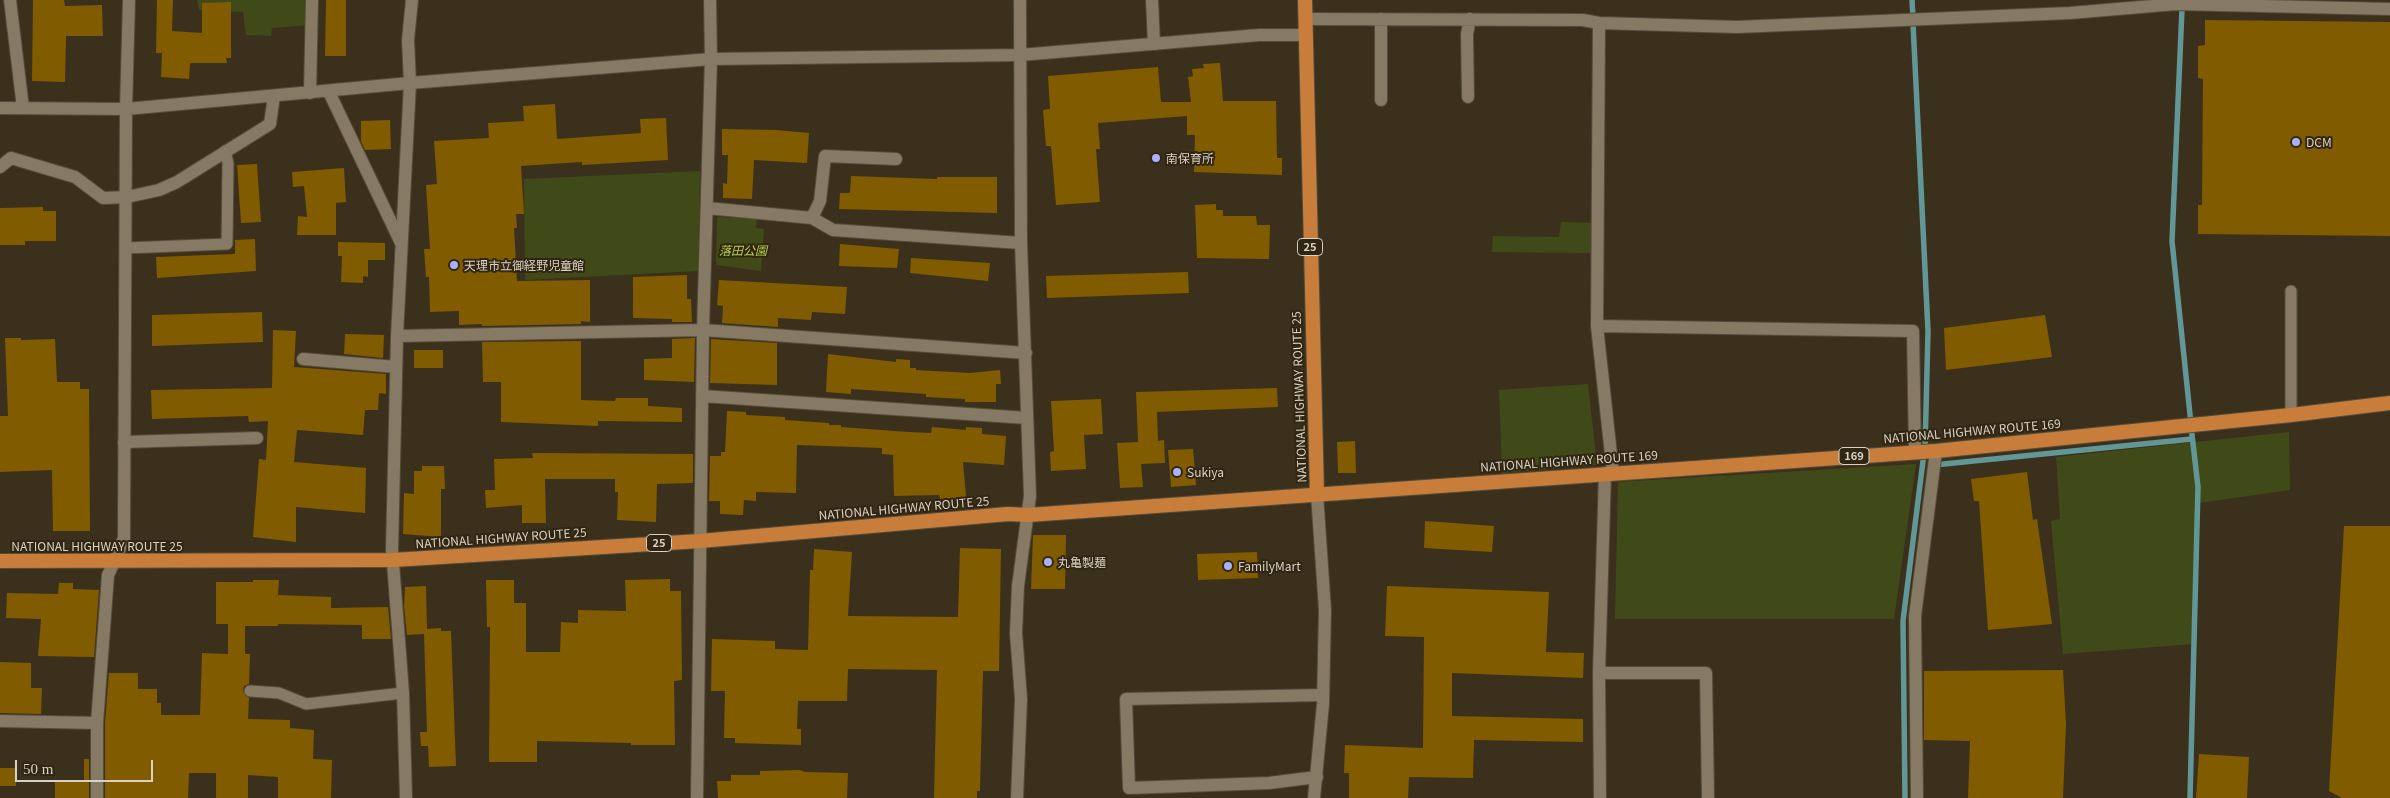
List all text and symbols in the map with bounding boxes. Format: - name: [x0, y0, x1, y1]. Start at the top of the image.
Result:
- place label: DCM: [2306, 135, 2332, 149]
- marker: DCM: [2290, 136, 2302, 148]
- place label: 南保育所: [1166, 151, 1214, 165]
- marker: 南保育所: [1150, 152, 1162, 164]
- road number: 25: [1298, 238, 1322, 256]
- park label: 落田公園: [719, 243, 767, 257]
- place label: 天理市立御経野児童館: [464, 258, 584, 272]
- marker: 天理市立御経野児童館: [448, 259, 460, 271]
- street label: NATIONAL HIGHWAY ROUTE 25: [1289, 311, 1309, 483]
- street label: NATIONAL HIGHWAY ROUTE 169: [1883, 416, 2061, 446]
- street label: NATIONAL HIGHWAY ROUTE 169: [1480, 448, 1658, 474]
- road number: 169: [1839, 448, 1869, 464]
- place label: Sukiya: [1187, 465, 1224, 479]
- marker: Sukiya: [1171, 466, 1183, 478]
- street label: NATIONAL HIGHWAY ROUTE 25: [818, 493, 990, 523]
- street label: NATIONAL HIGHWAY ROUTE 25: [415, 525, 587, 551]
- road number: 25: [646, 534, 672, 552]
- street label: NATIONAL HIGHWAY ROUTE 25: [11, 539, 183, 553]
- place label: 丸亀製麺: [1058, 555, 1106, 569]
- marker: 丸亀製麺: [1042, 556, 1054, 568]
- place label: FamilyMart: [1238, 559, 1301, 573]
- marker: FamilyMart: [1222, 560, 1234, 572]
- scale bar: [18, 750, 155, 782]
- text: 50 m: [23, 761, 53, 777]

